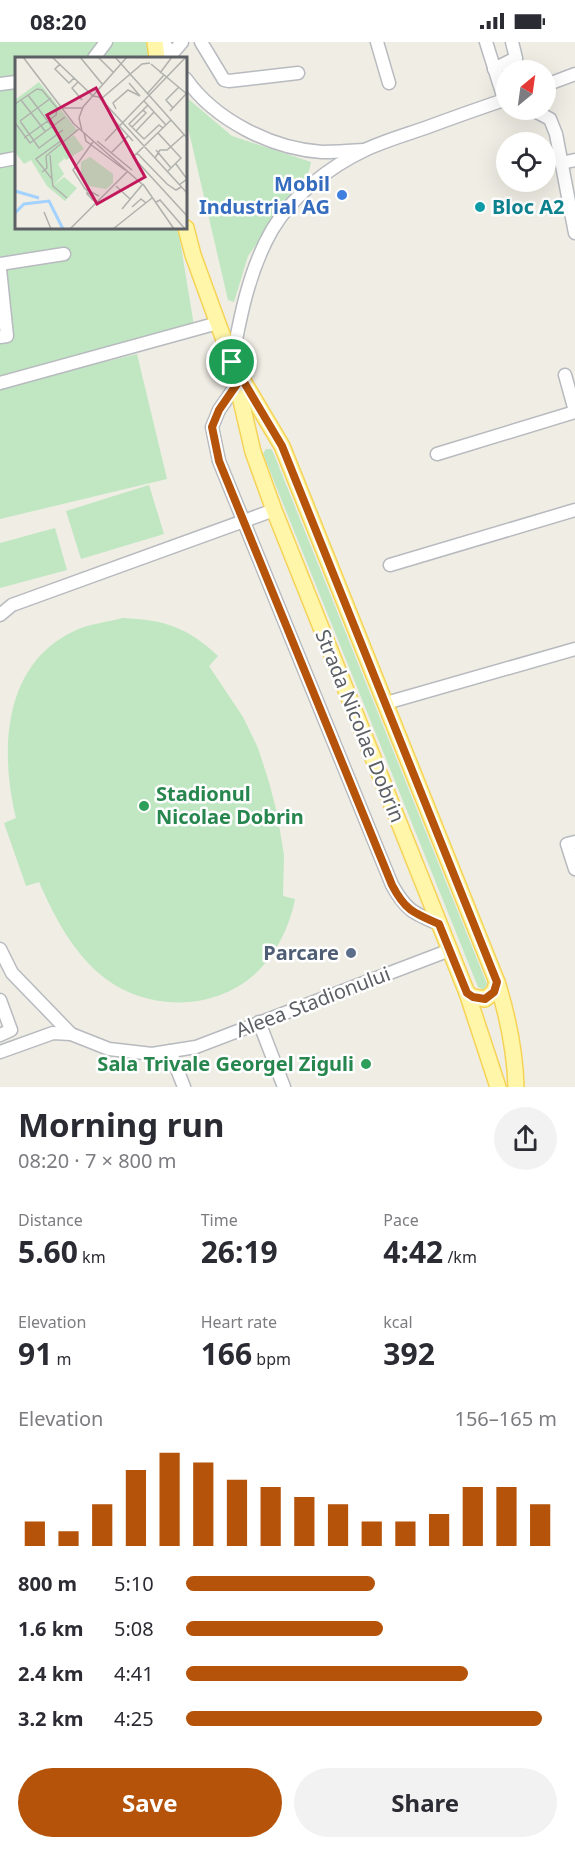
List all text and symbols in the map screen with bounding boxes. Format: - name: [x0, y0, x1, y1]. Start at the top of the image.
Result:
- text: 08:20: [30, 6, 87, 36]
- inset map: [15, 57, 188, 230]
- north arrow: [496, 60, 556, 120]
- map controls: [496, 60, 556, 192]
- button: locate: [496, 132, 556, 192]
- place label: Mobil Industrial AG: [199, 170, 330, 220]
- marker: Mobil Industrial AG: [335, 188, 349, 202]
- place label: Bloc A2: [492, 193, 565, 220]
- marker: Bloc A2: [473, 200, 487, 214]
- pin: [206, 336, 257, 387]
- icon: arrive: [215, 345, 248, 378]
- street label: Strada Nicolae Dobrin: [309, 625, 412, 826]
- place label: Stadionul Nicolae Dobrin: [156, 780, 304, 830]
- marker: Stadionul Nicolae Dobrin: [137, 799, 151, 813]
- place label: Parcare: [263, 939, 339, 966]
- marker: Parcare: [344, 946, 358, 960]
- street label: Aleea Stadionului: [232, 960, 394, 1043]
- place label: Sala Trivale Georgel Ziguli: [97, 1050, 354, 1077]
- marker: Sala Trivale Georgel Ziguli: [359, 1057, 373, 1071]
- text: Morning run: [18, 1102, 224, 1147]
- button: share: [494, 1107, 557, 1170]
- text: 08:20 · 7 × 800 m: [18, 1147, 176, 1174]
- text: Distance: [18, 1209, 83, 1231]
- text: Time: [201, 1209, 238, 1231]
- text: Pace: [383, 1209, 419, 1231]
- text: 5.60: [18, 1231, 78, 1272]
- text: 26:19: [201, 1231, 278, 1272]
- text: 4:42: [383, 1231, 443, 1272]
- text: km: [78, 1246, 106, 1268]
- text: /km: [443, 1246, 477, 1268]
- text: Elevation: [18, 1311, 86, 1333]
- text: Heart rate: [201, 1311, 277, 1333]
- text: kcal: [383, 1311, 413, 1333]
- text: 91: [18, 1333, 52, 1374]
- text: 166: [201, 1333, 252, 1374]
- text: 392: [383, 1333, 435, 1374]
- text: m: [52, 1348, 71, 1370]
- text: bpm: [252, 1348, 291, 1370]
- text: Elevation: [18, 1405, 103, 1432]
- text: 156–165 m: [454, 1405, 557, 1432]
- text: 800 m: [18, 1570, 77, 1597]
- text: 5:10: [114, 1570, 154, 1597]
- text: 1.6 km: [18, 1615, 84, 1642]
- text: 5:08: [114, 1615, 154, 1642]
- text: 2.4 km: [18, 1660, 84, 1687]
- text: 4:41: [114, 1660, 154, 1687]
- text: 3.2 km: [18, 1705, 84, 1732]
- text: 4:25: [114, 1705, 154, 1732]
- button: Save: [18, 1768, 282, 1837]
- button: Share: [294, 1768, 557, 1837]

